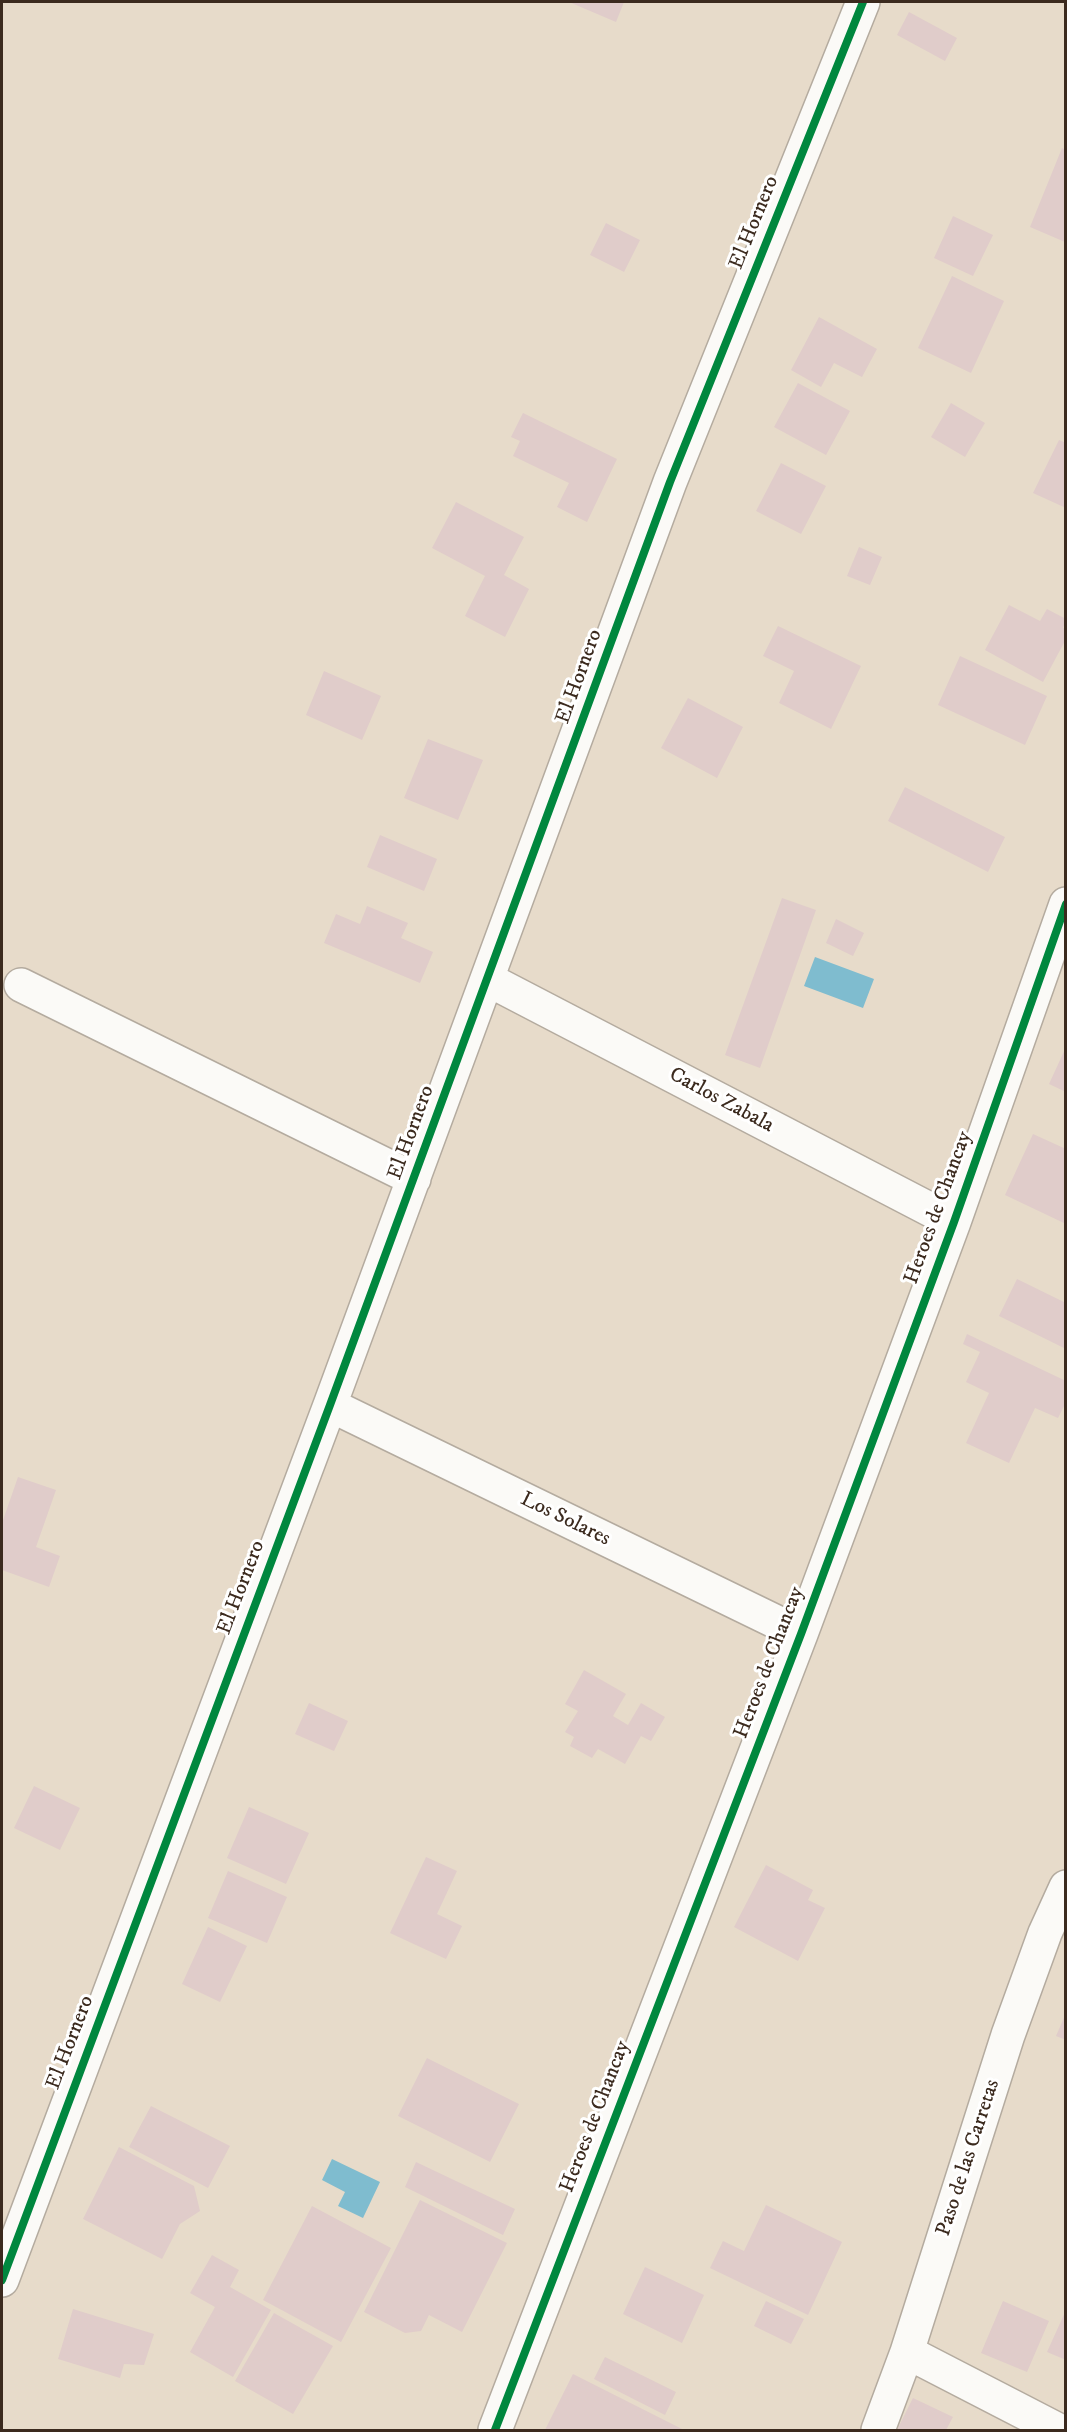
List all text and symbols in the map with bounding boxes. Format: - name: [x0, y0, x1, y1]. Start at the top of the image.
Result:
- street label: El Hornero: [725, 173, 785, 273]
- street label: El Hornero: [551, 626, 609, 728]
- street label: Carlos Zabala: [664, 1063, 778, 1139]
- street label: El Hornero: [383, 1082, 441, 1184]
- street label: Heroes de Chancay: [900, 1128, 978, 1288]
- street label: Los Solares: [516, 1487, 614, 1553]
- street label: El Hornero: [213, 1537, 271, 1639]
- street label: Heroes de Chancay: [729, 1584, 811, 1742]
- street label: El Hornero: [42, 1992, 100, 2094]
- street label: Heroes de Chancay: [555, 2038, 637, 2196]
- street label: Paso de las Carretas: [932, 2077, 1006, 2239]

